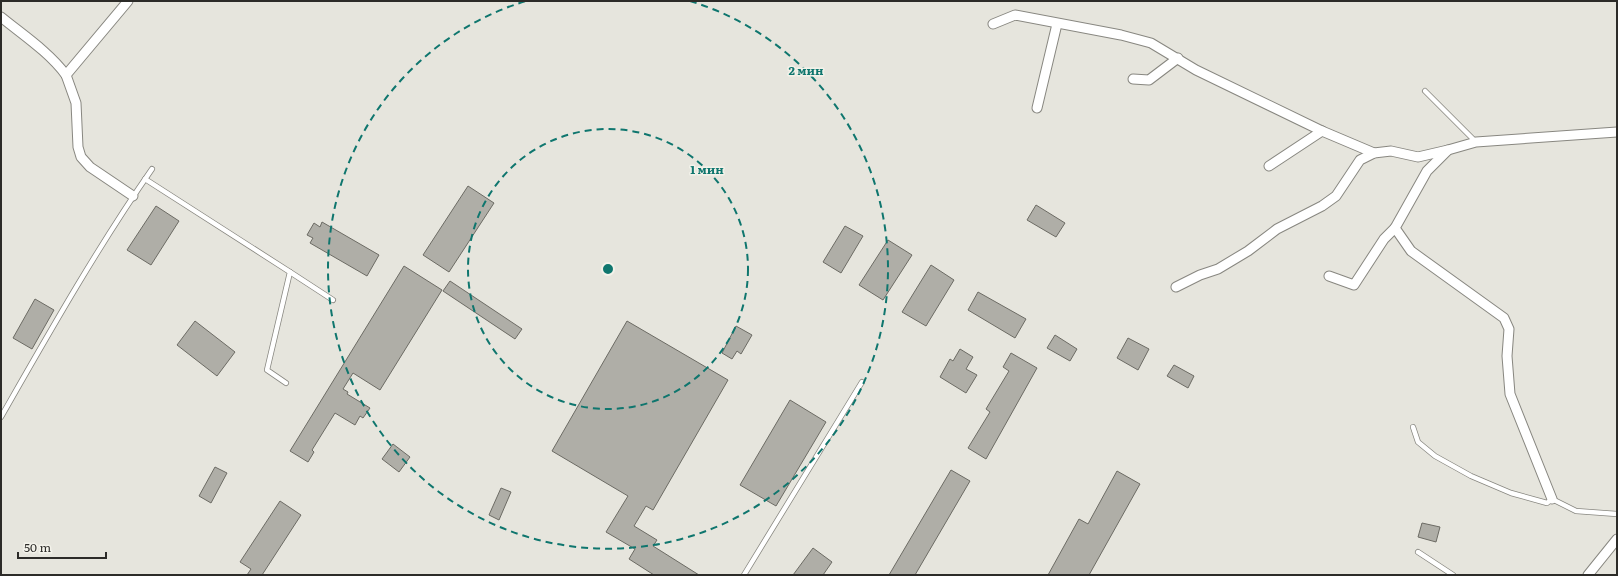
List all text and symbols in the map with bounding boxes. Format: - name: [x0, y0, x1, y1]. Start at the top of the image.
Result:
- text: 2 мин: [788, 61, 824, 79]
- text: 1 мин: [690, 160, 724, 178]
- centre of rings: [601, 262, 615, 276]
- scale bar: [18, 534, 106, 560]
- text: 50 m: [24, 538, 51, 556]

